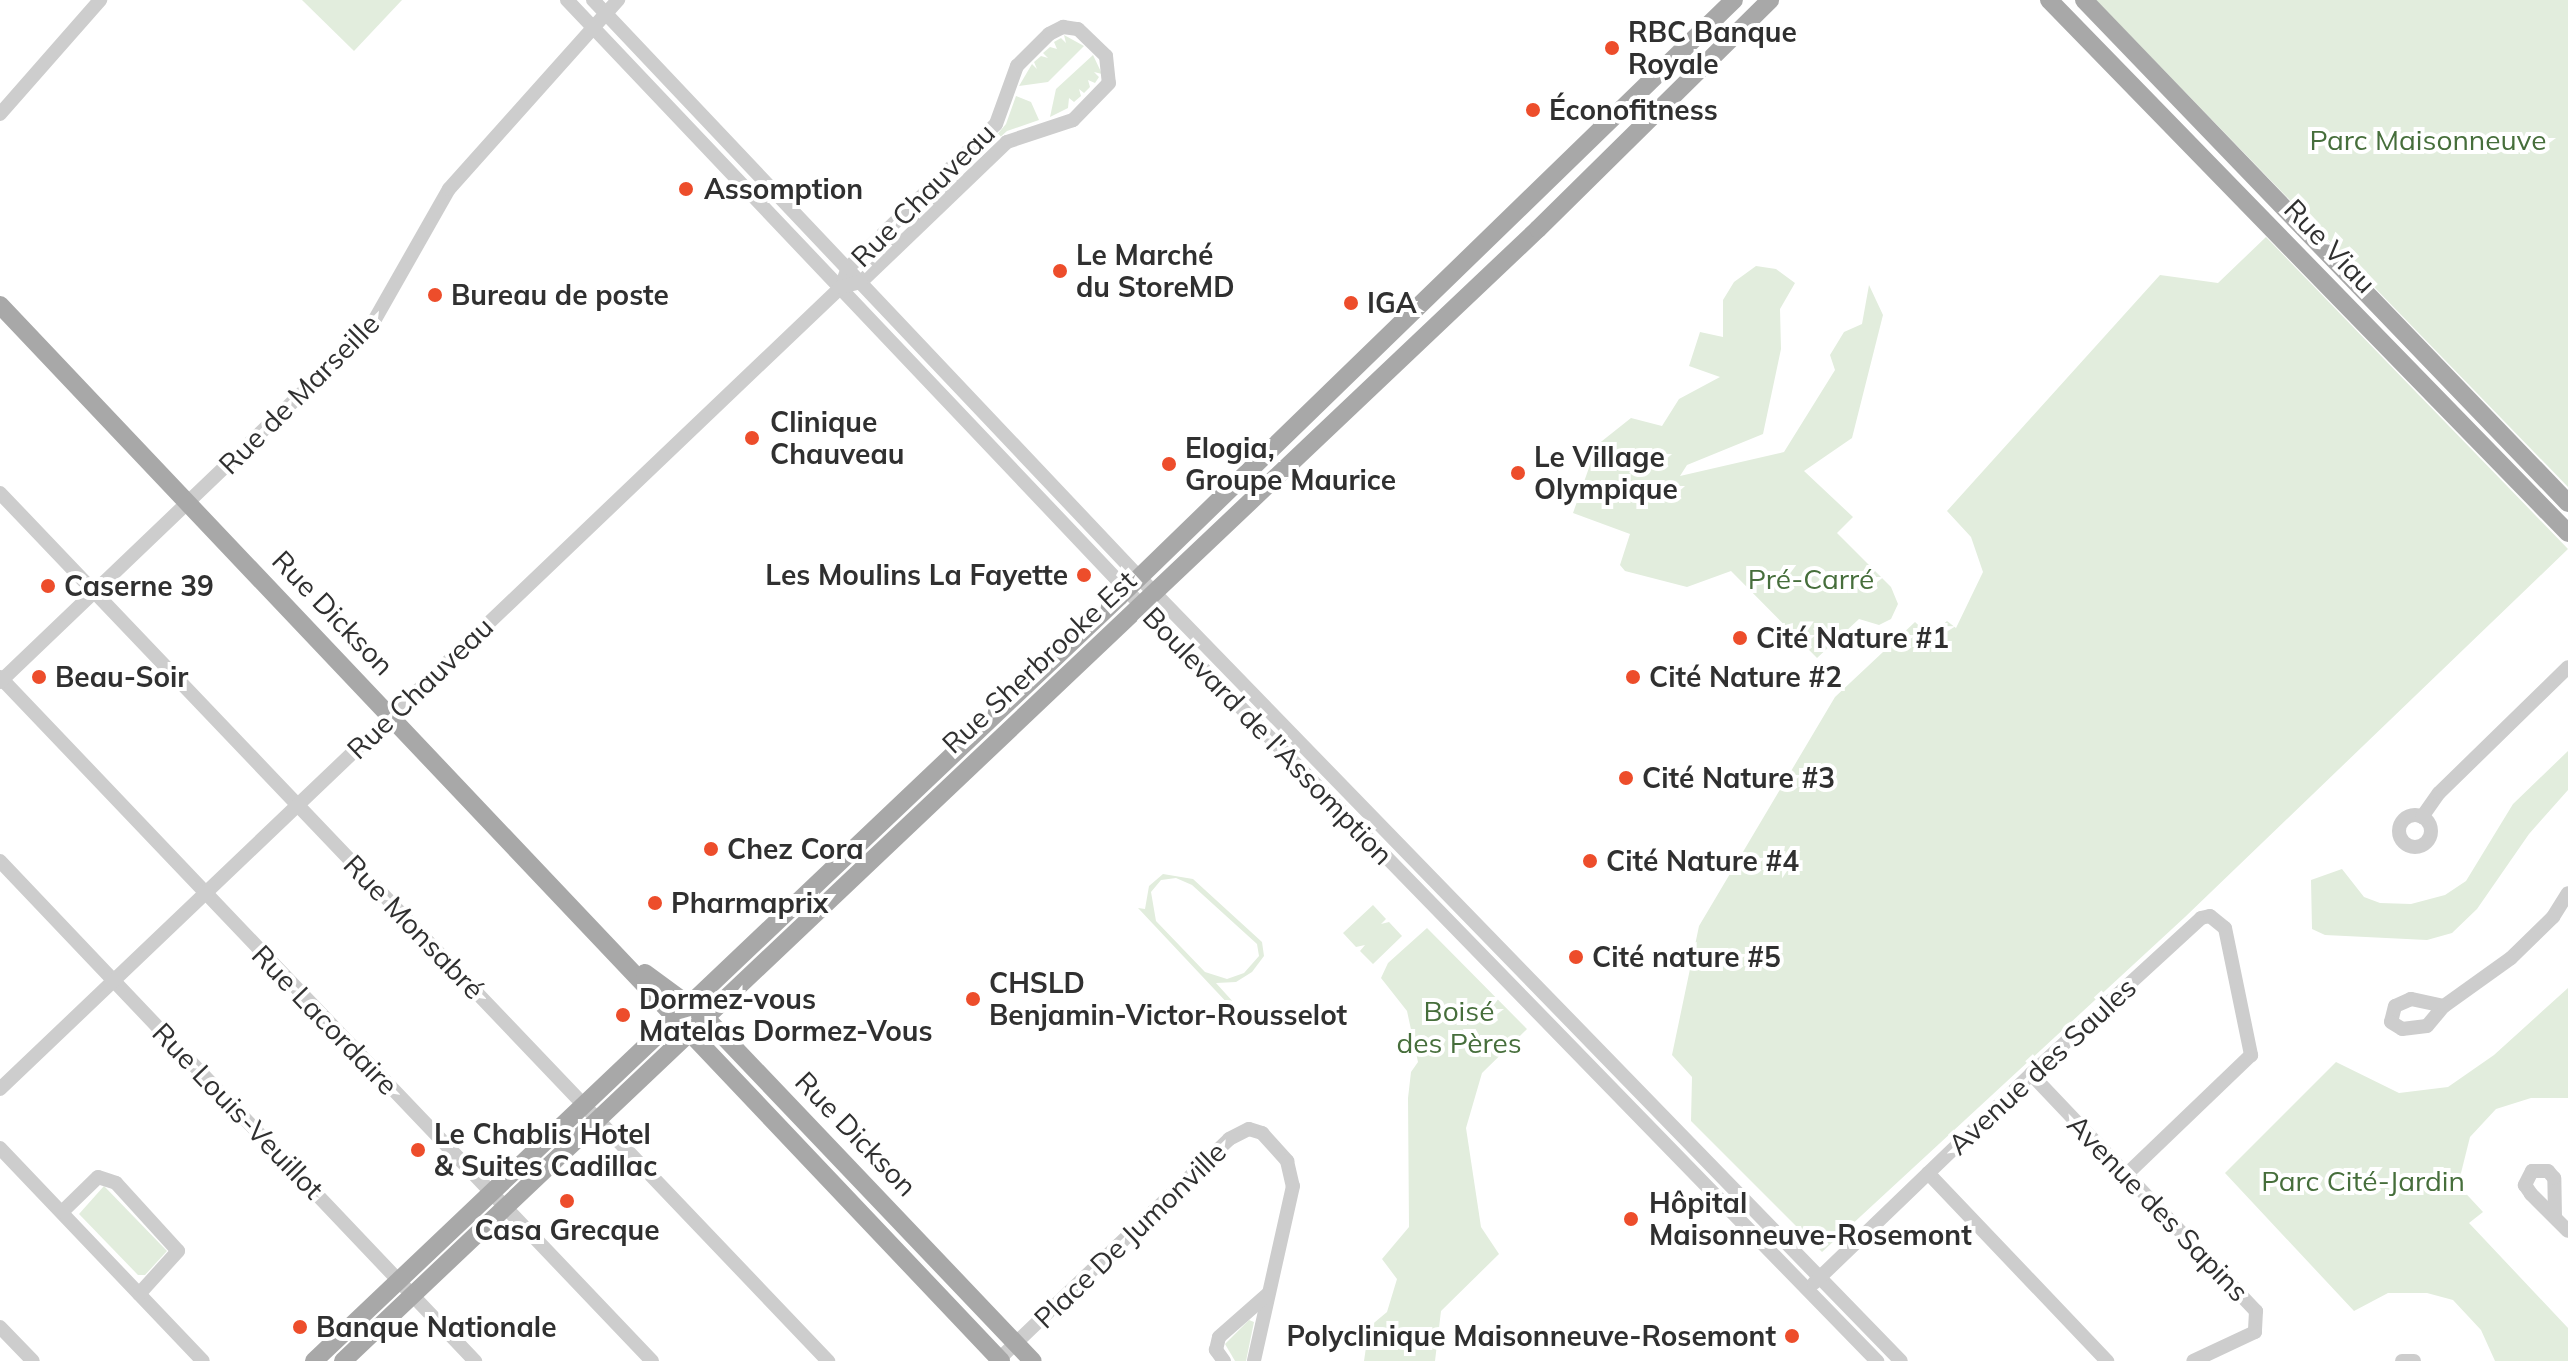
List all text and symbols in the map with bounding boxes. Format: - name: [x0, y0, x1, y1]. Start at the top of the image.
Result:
- place label: RBC Banque Royale: [1628, 15, 1797, 81]
- marker: RBC Banque Royale: [1603, 39, 1621, 57]
- place label: Éconofitness: [1549, 93, 1718, 127]
- marker: Éconofitness: [1524, 101, 1542, 119]
- street label: Rue Chauveau: [844, 116, 1002, 274]
- park label: Parc Maisonneuve: [2310, 123, 2546, 157]
- place label: Assomption: [704, 172, 863, 206]
- marker: Assomption: [675, 178, 697, 200]
- street label: Rue Viau: [2277, 192, 2383, 300]
- place label: Le Marché du StoreMD: [1076, 238, 1235, 304]
- marker: Le Marché du StoreMD: [1051, 262, 1069, 280]
- place label: Bureau de poste: [451, 278, 669, 312]
- marker: Bureau de poste: [426, 286, 444, 304]
- place label: IGA: [1367, 286, 1417, 320]
- marker: IGA: [1342, 294, 1360, 312]
- street label: Rue de Marseille: [212, 307, 386, 481]
- place label: Clinique Chauveau: [770, 405, 904, 471]
- marker: Clinique Chauveau: [741, 427, 763, 449]
- place label: Elogia, Groupe Maurice: [1185, 431, 1396, 497]
- place label: Le Village Olympique: [1534, 440, 1678, 506]
- marker: Elogia, Groupe Maurice: [1160, 455, 1178, 473]
- marker: Le Village Olympique: [1509, 464, 1527, 482]
- street label: Rue Dickson: [265, 544, 401, 682]
- place label: Les Moulins La Fayette: [765, 558, 1068, 592]
- park label: Pré-Carré: [1748, 562, 1874, 596]
- street label: Rue Sherbrooke Est: [935, 564, 1143, 760]
- marker: Les Moulins La Fayette: [1075, 566, 1093, 584]
- place label: Caserne 39: [64, 569, 214, 603]
- marker: Caserne 39: [39, 577, 57, 595]
- street label: Boulevard de l'Assomption: [1136, 600, 1400, 872]
- street label: Rue Chauveau: [340, 610, 500, 766]
- place label: Cité Nature #1: [1756, 621, 1949, 655]
- marker: Cité Nature #1: [1731, 629, 1749, 647]
- place label: Beau-Soir: [55, 660, 188, 694]
- place label: Cité Nature #2: [1649, 660, 1842, 694]
- marker: Beau-Soir: [30, 668, 48, 686]
- marker: Cité Nature #2: [1624, 668, 1642, 686]
- place label: Cité Nature #3: [1642, 761, 1835, 795]
- marker: Cité Nature #3: [1617, 769, 1635, 787]
- place label: Chez Cora: [727, 832, 864, 866]
- marker: Chez Cora: [702, 840, 720, 858]
- place label: Cité Nature #4: [1606, 844, 1799, 878]
- street label: Rue Monsabré: [337, 848, 491, 1006]
- marker: Cité Nature #4: [1581, 852, 1599, 870]
- place label: Pharmaprix: [671, 886, 828, 920]
- marker: Pharmaprix: [646, 894, 664, 912]
- street label: Rue Lacordaire: [245, 938, 405, 1102]
- place label: Cité nature #5: [1592, 940, 1781, 974]
- marker: Cité nature #5: [1567, 948, 1585, 966]
- place label: CHSLD Benjamin-Victor-Rousselot: [989, 966, 1347, 1032]
- street label: Avenue des Saules: [1941, 970, 2143, 1162]
- place label: Dormez-vous Matelas Dormez-Vous: [639, 982, 933, 1048]
- marker: CHSLD Benjamin-Victor-Rousselot: [964, 990, 982, 1008]
- park label: Boisé des Pères: [1396, 994, 1522, 1060]
- marker: Dormez-vous Matelas Dormez-Vous: [614, 1006, 632, 1024]
- street label: Rue Louis-Veuillot: [146, 1016, 330, 1206]
- street label: Rue Dickson: [788, 1065, 924, 1203]
- street label: Avenue des Sapins: [2060, 1108, 2256, 1308]
- place label: Le Chablis Hotel & Suites Cadillac: [434, 1117, 657, 1183]
- street label: Place De Jumonville: [1027, 1135, 1233, 1335]
- marker: Le Chablis Hotel & Suites Cadillac: [409, 1141, 427, 1159]
- park label: Parc Cité-Jardin: [2261, 1164, 2465, 1198]
- place label: Hôpital Maisonneuve-Rosemont: [1649, 1186, 1972, 1252]
- marker: Casa Grecque: [558, 1192, 576, 1210]
- marker: Hôpital Maisonneuve-Rosemont: [1620, 1208, 1642, 1230]
- place label: Casa Grecque: [474, 1213, 660, 1247]
- place label: Banque Nationale: [316, 1310, 557, 1344]
- marker: Banque Nationale: [291, 1318, 309, 1336]
- place label: Polyclinique Maisonneuve-Rosemont: [1286, 1319, 1776, 1353]
- marker: Polyclinique Maisonneuve-Rosemont: [1783, 1327, 1801, 1345]

